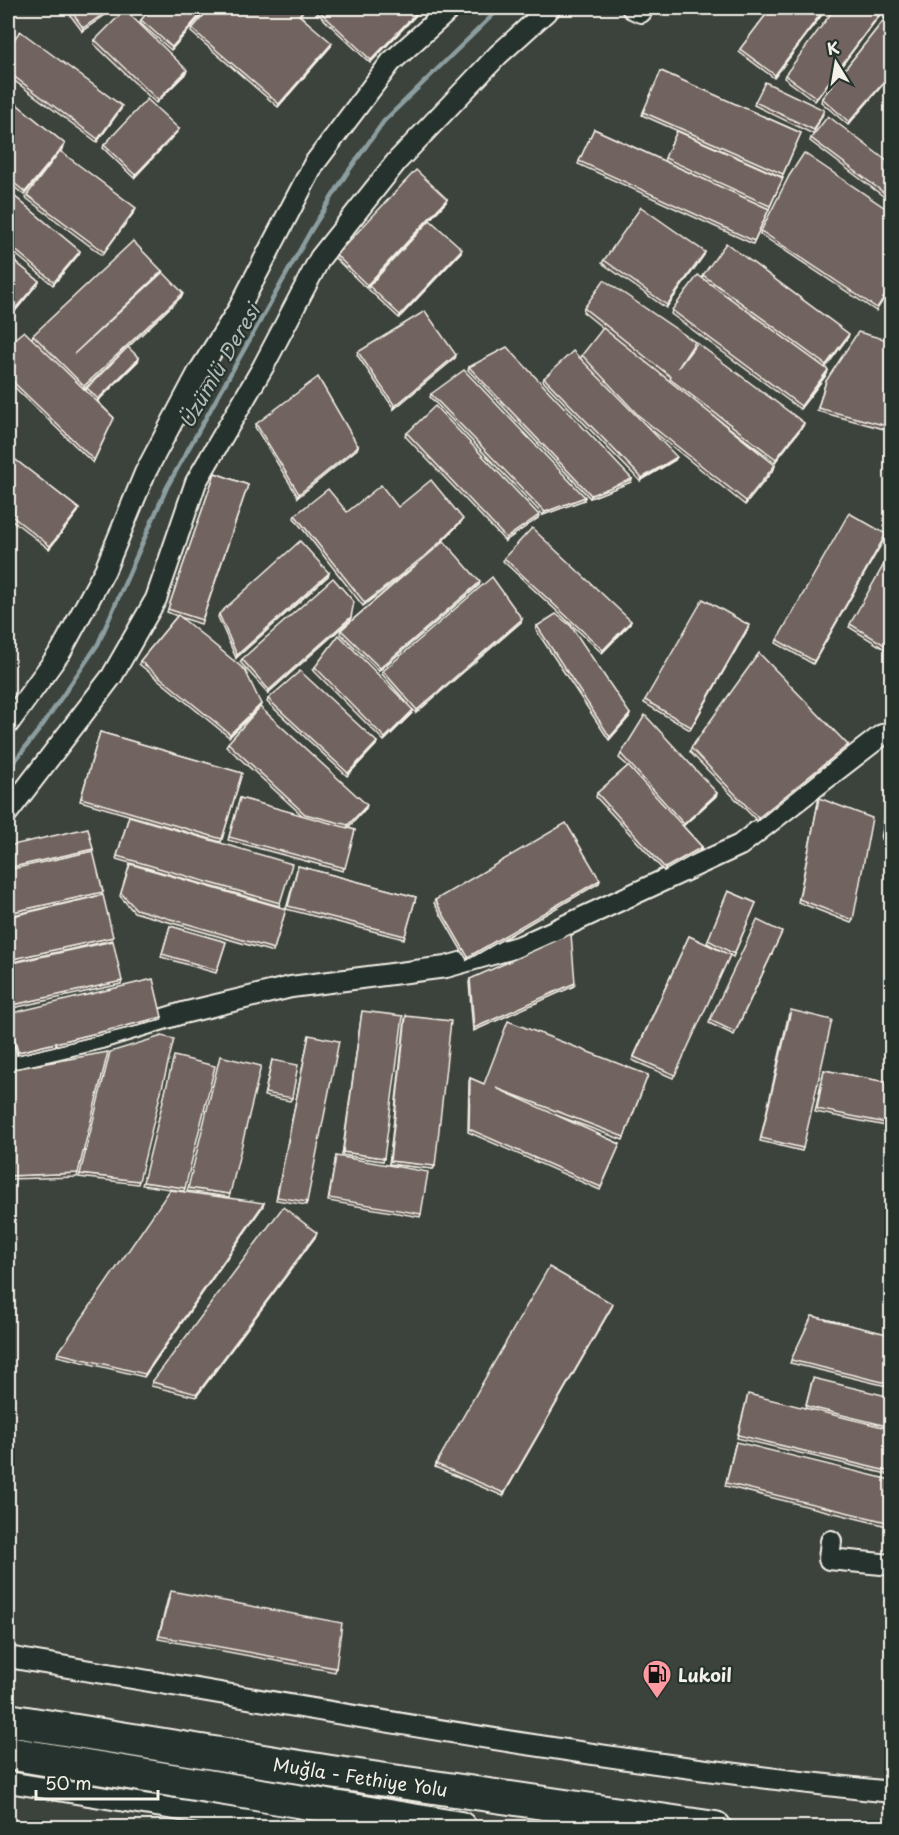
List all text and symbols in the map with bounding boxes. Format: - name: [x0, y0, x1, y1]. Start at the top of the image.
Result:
- north arrow: [806, 33, 866, 93]
- text: K: [825, 34, 841, 60]
- water label: Üzümlü Deresi: [171, 295, 268, 434]
- fuel station icon: Lukoil: [641, 1658, 673, 1700]
- place label: Lukoil: [678, 1661, 732, 1688]
- street label: Muğla - Fethiye Yolu: [271, 1749, 450, 1802]
- scale bar: [36, 1763, 158, 1801]
- text: 50 m: [45, 1769, 92, 1796]

